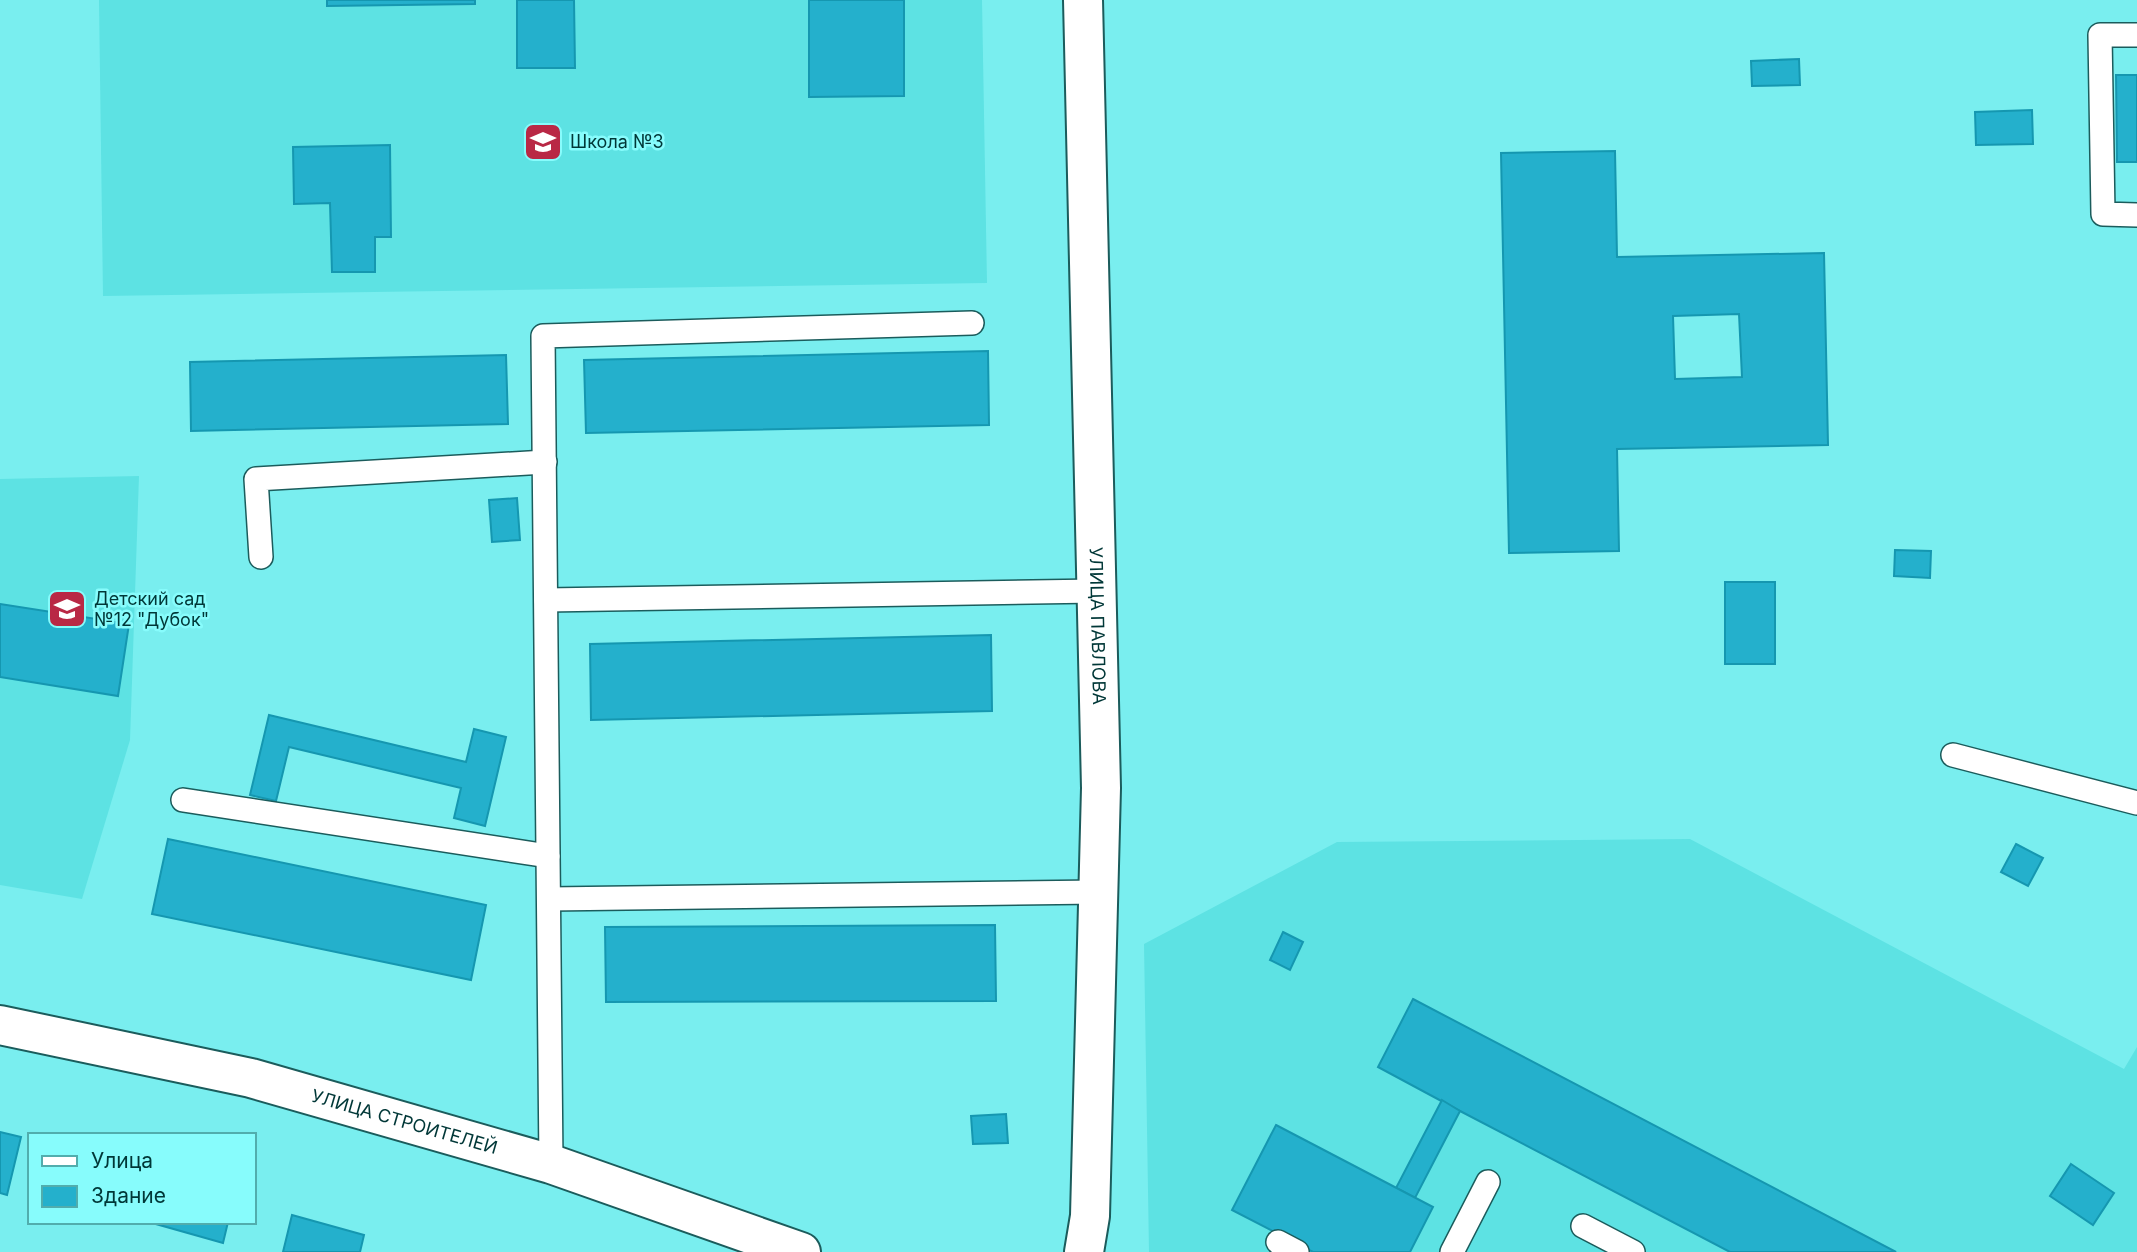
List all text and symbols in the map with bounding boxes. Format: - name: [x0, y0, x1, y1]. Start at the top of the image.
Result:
- school or university icon: Школа №3: [522, 121, 564, 163]
- place label: Школа №3: [570, 131, 664, 152]
- street label: УЛИЦА ПАВЛОВА: [1085, 547, 1110, 705]
- school or university icon: Детский сад №12 "Дубок": [46, 588, 88, 630]
- place label: Детский сад №12 "Дубок": [94, 588, 209, 630]
- street label: УЛИЦА СТРОИТЕЛЕЙ: [309, 1085, 500, 1158]
- legend: [28, 1133, 256, 1224]
- text: Улица: [91, 1148, 153, 1173]
- text: Здание: [91, 1183, 166, 1208]

